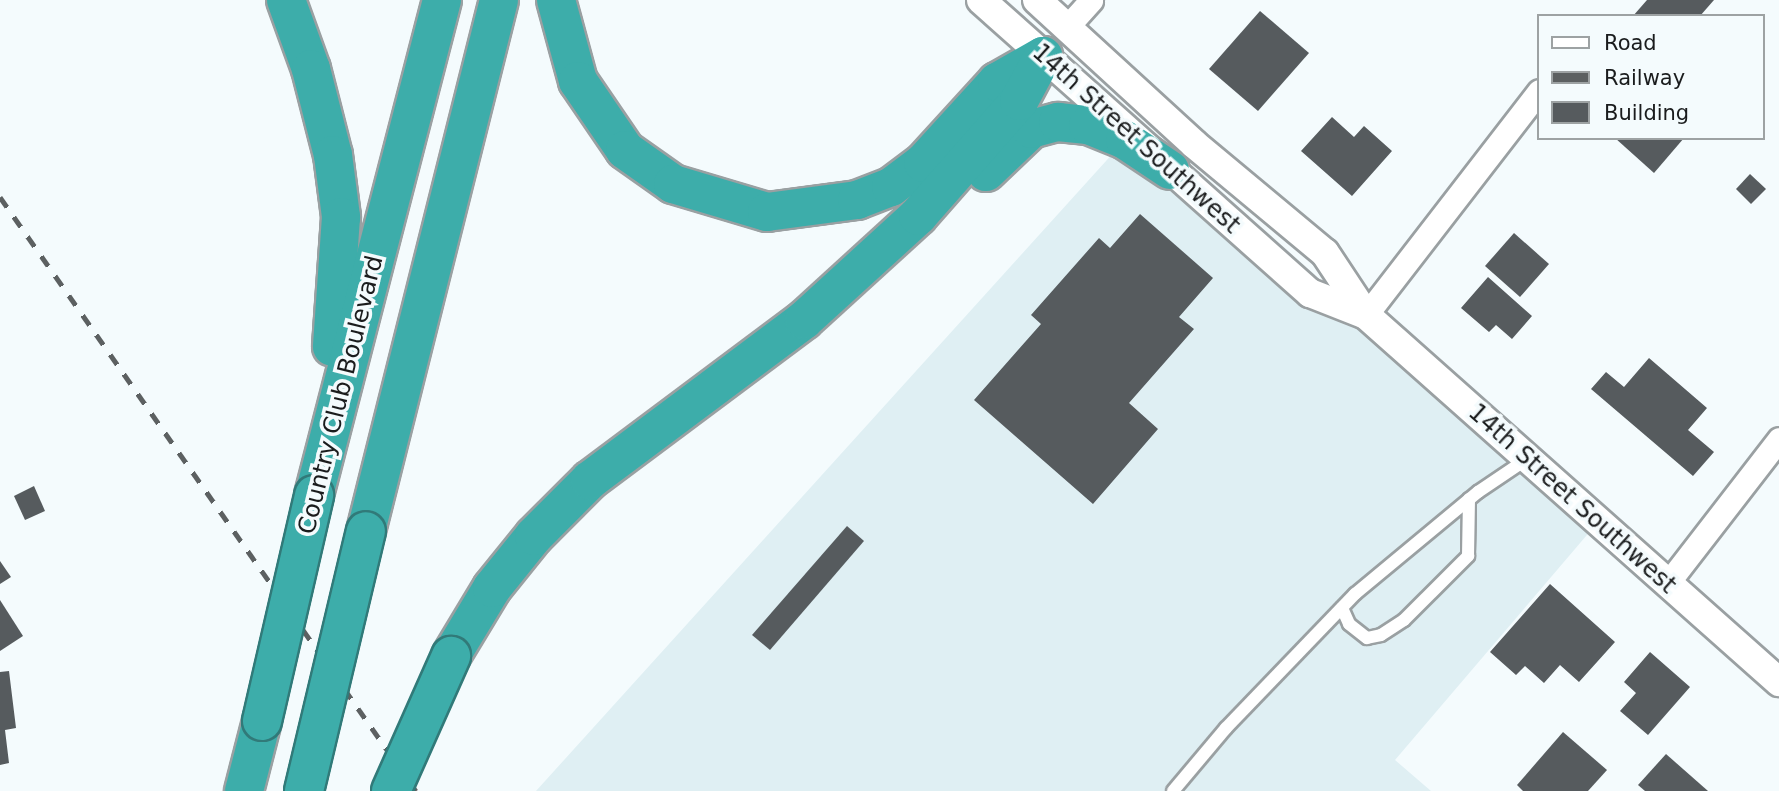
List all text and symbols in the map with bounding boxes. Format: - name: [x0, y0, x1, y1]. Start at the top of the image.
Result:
- legend: [1538, 14, 1765, 140]
- text: Road: [1604, 31, 1657, 55]
- street label: 14th Street Southwest: [1026, 38, 1246, 240]
- text: Railway: [1604, 66, 1685, 90]
- text: Building: [1604, 101, 1689, 125]
- street label: Country Club Boulevard: [292, 253, 390, 537]
- street label: 14th Street Southwest: [1462, 398, 1682, 600]

